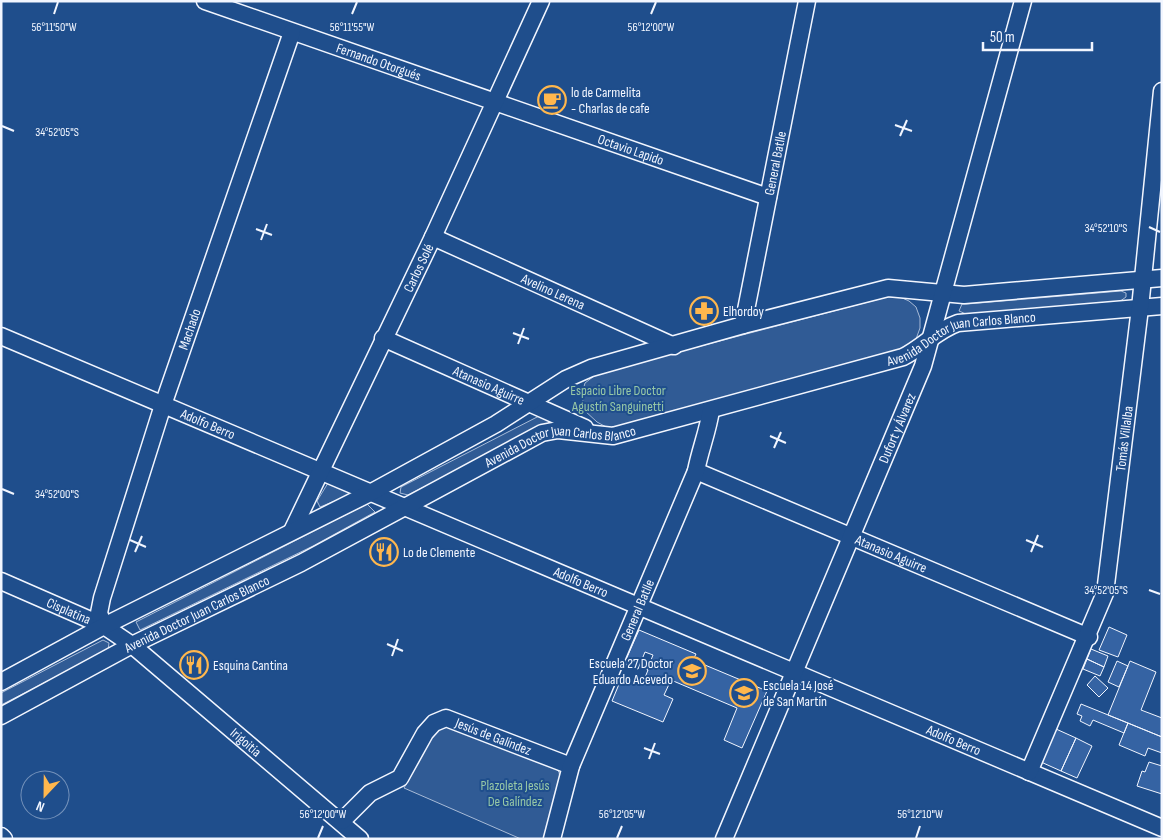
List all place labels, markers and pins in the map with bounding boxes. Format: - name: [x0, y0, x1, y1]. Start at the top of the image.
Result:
- place label: lo de Carmelita - Charlas de cafe: [571, 84, 650, 117]
- cafe icon: lo de Carmelita - Charlas de cafe: [537, 85, 567, 115]
- pharmacy icon: Elhordoy: [689, 296, 719, 326]
- place label: Elhordoy: [723, 303, 765, 320]
- restaurant icon: Lo de Clemente: [369, 537, 399, 567]
- place label: Lo de Clemente: [403, 544, 475, 561]
- restaurant icon: Esquina Cantina: [179, 650, 209, 680]
- place label: Escuela 27 Doctor Eduardo Acevedo: [589, 655, 673, 688]
- school or university icon: Escuela 27 Doctor Eduardo Acevedo: [677, 656, 707, 686]
- place label: Esquina Cantina: [213, 657, 288, 674]
- place label: Escuela 14 José de San Martín: [763, 677, 833, 710]
- school or university icon: Escuela 14 José de San Martín: [729, 678, 759, 708]

